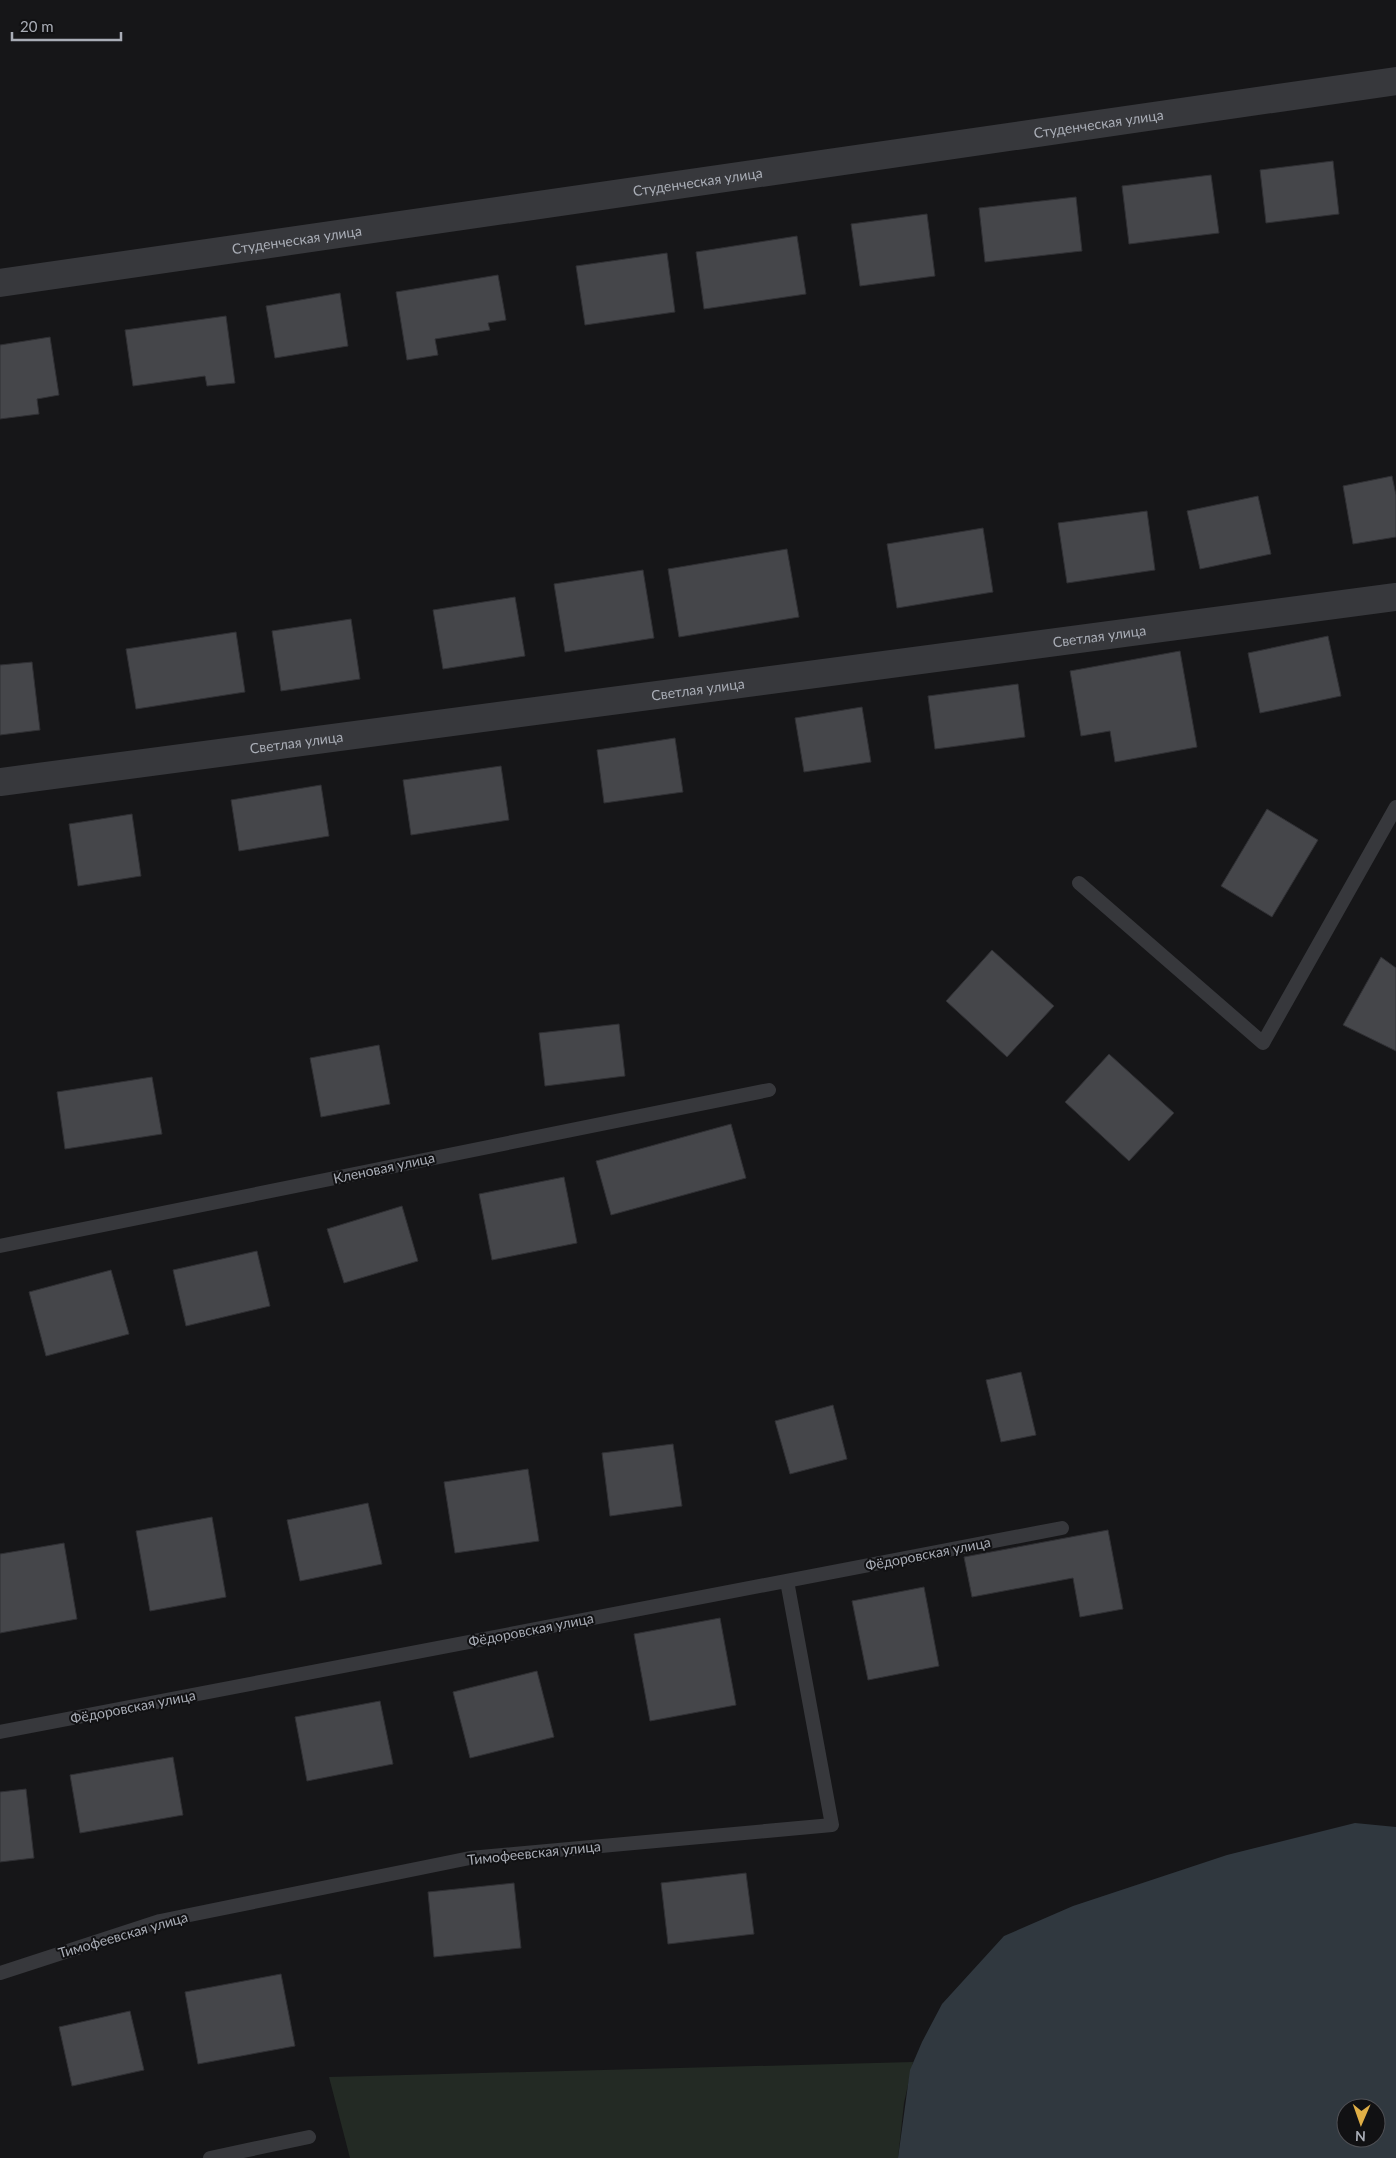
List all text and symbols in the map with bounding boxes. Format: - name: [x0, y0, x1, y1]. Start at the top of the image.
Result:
- scale bar: [12, 10, 121, 42]
- text: 20 m: [20, 17, 54, 35]
- street label: Студенческая улица: [1033, 106, 1164, 141]
- street label: Студенческая улица: [632, 164, 764, 199]
- street label: Студенческая улица: [231, 222, 363, 257]
- street label: Светлая улица: [1052, 621, 1147, 650]
- street label: Светлая улица: [650, 674, 746, 704]
- street label: Светлая улица: [249, 728, 344, 757]
- street label: Кленовая улица: [332, 1148, 436, 1187]
- street label: Фёдоровская улица: [864, 1533, 992, 1574]
- street label: Фёдоровская улица: [467, 1609, 595, 1650]
- street label: Фёдоровская улица: [69, 1686, 197, 1727]
- street label: Тимофеевская улица: [467, 1837, 601, 1868]
- street label: Тимофеевская улица: [56, 1908, 190, 1961]
- north arrow: [1336, 2098, 1386, 2148]
- text: N: [1355, 2128, 1366, 2145]

